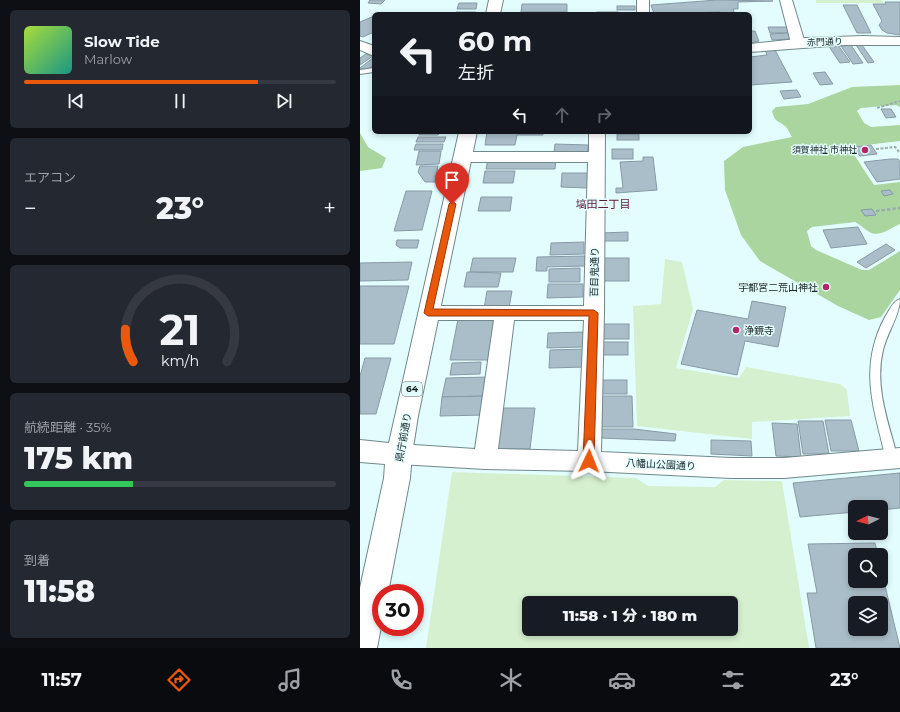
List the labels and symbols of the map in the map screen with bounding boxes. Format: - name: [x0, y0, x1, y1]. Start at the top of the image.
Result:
- street label: 赤門通り: [807, 35, 843, 48]
- place label: 須賀神社 市神社: [792, 144, 857, 155]
- marker: 須賀神社 市神社: [860, 145, 870, 155]
- pin: [435, 163, 469, 204]
- district label: 塙田二丁目: [576, 197, 631, 211]
- street label: 百目鬼通り: [588, 247, 601, 297]
- place label: 宇都宮二荒山神社: [738, 281, 818, 294]
- marker: 宇都宮二荒山神社: [821, 282, 831, 292]
- place label: 浄鏡寺: [744, 324, 774, 337]
- marker: 浄鏡寺: [731, 325, 741, 335]
- road number: 64: [402, 382, 422, 396]
- street label: 県庁前通り: [393, 411, 414, 463]
- position arrow: [568, 440, 610, 482]
- street label: 八幡山公園通り: [626, 456, 696, 473]
- north arrow: [848, 500, 888, 540]
- speed limit sign: 30: [372, 584, 424, 636]

